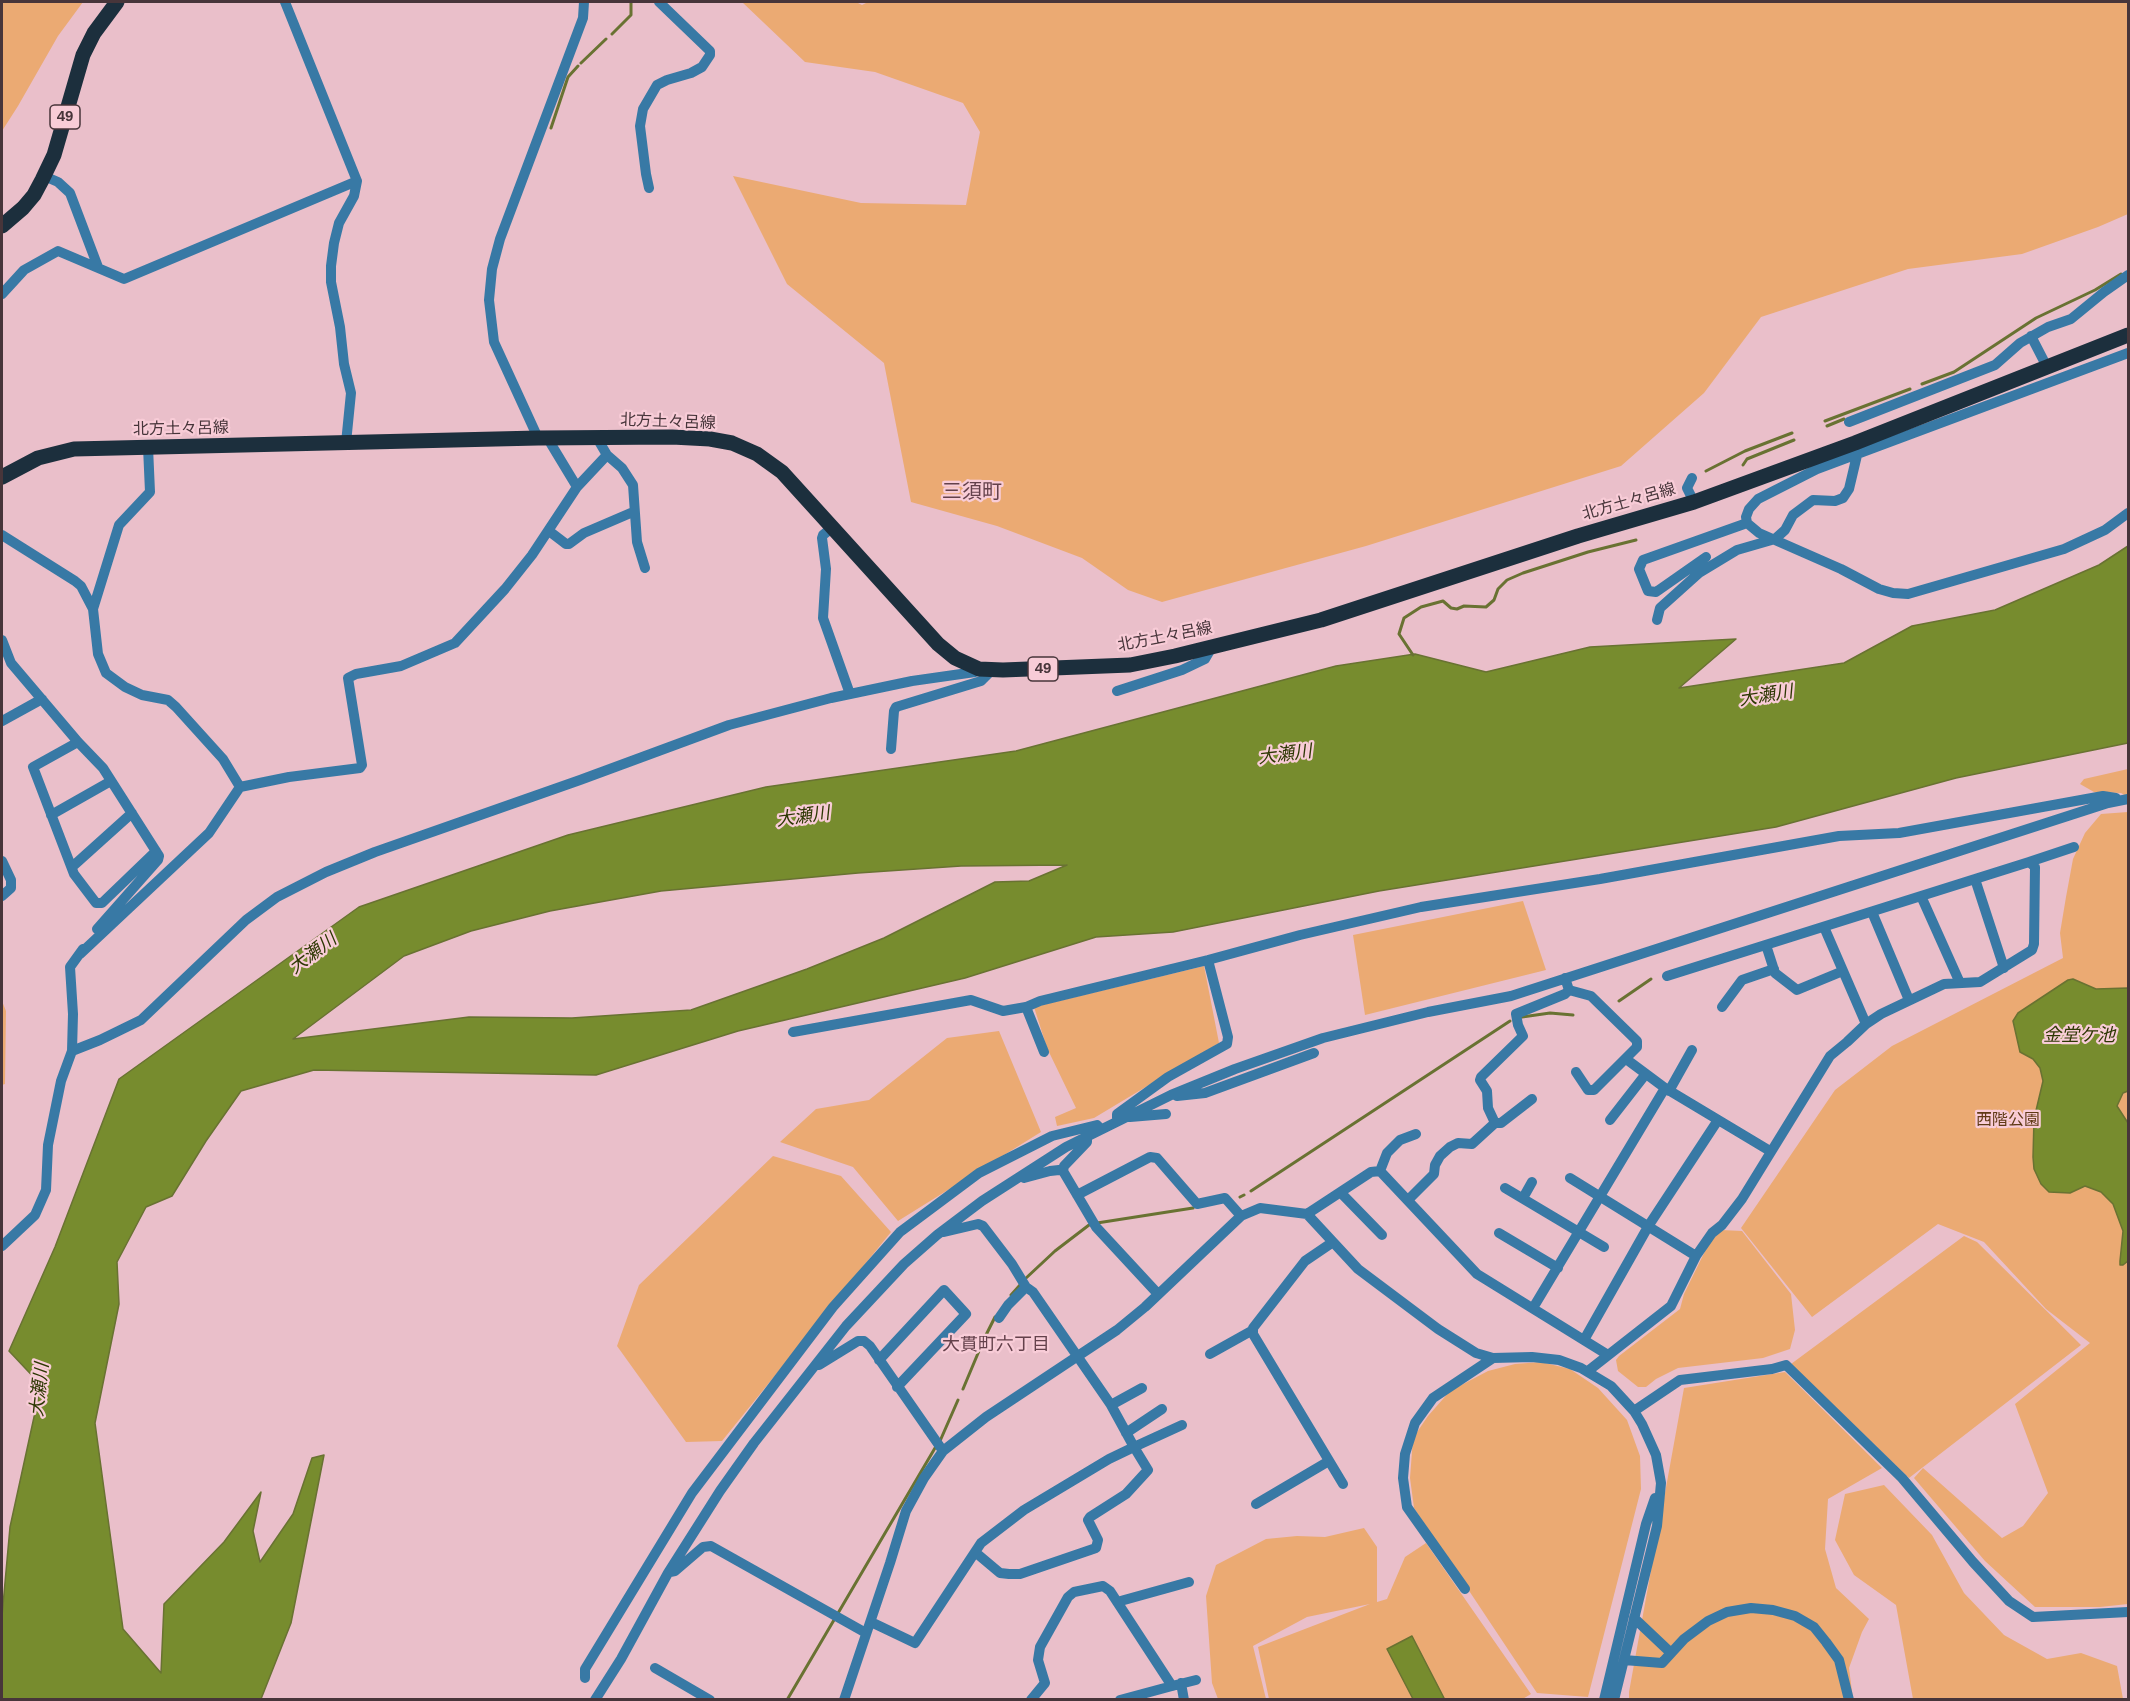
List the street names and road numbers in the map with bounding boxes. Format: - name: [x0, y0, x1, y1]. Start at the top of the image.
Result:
- road number: 49: [50, 105, 80, 129]
- street label: 北方土々呂線: [620, 411, 716, 433]
- street label: 北方土々呂線: [133, 419, 229, 439]
- street label: 北方土々呂線: [1580, 480, 1678, 524]
- street label: 北方土々呂線: [1116, 618, 1214, 656]
- road number: 49: [1028, 657, 1058, 681]

